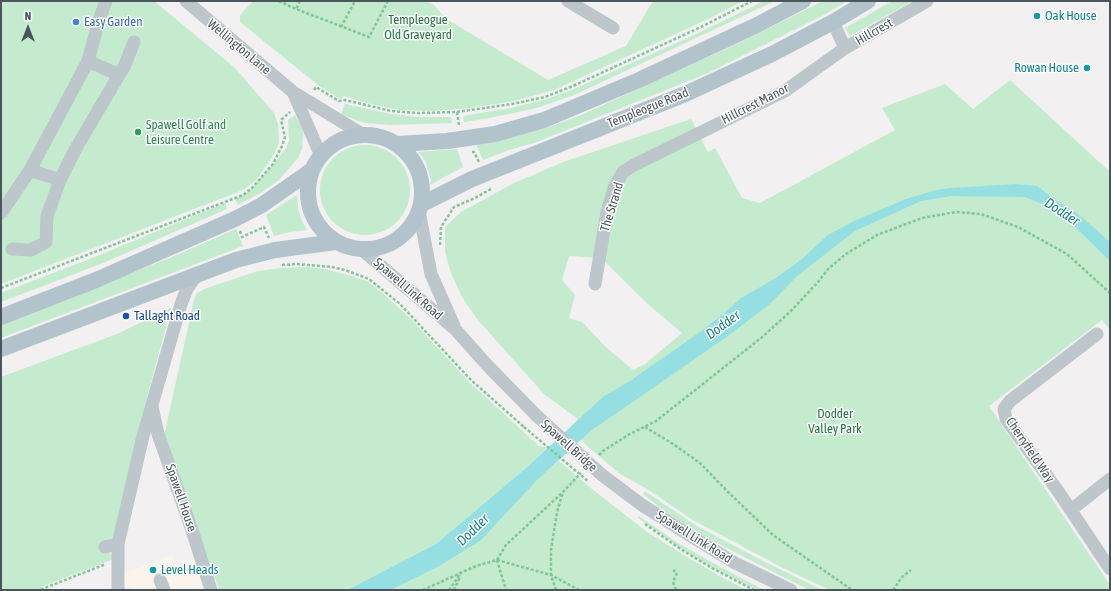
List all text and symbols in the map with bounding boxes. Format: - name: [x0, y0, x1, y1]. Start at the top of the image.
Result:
- north arrow: [8, 8, 48, 48]
- place label: Oak House: [1045, 8, 1097, 24]
- text: N: [25, 10, 31, 22]
- marker: Oak House: [1032, 11, 1042, 21]
- park label: Templeogue Old Graveyard: [384, 12, 452, 43]
- place label: Easy Garden: [84, 14, 142, 30]
- street label: Hillcrest: [853, 15, 895, 49]
- street label: Wellington Lane: [204, 16, 274, 78]
- marker: Easy Garden: [71, 17, 81, 27]
- place label: Rowan House: [1014, 60, 1079, 76]
- marker: Rowan House: [1082, 63, 1092, 73]
- street label: Hillcrest Manor: [719, 80, 791, 128]
- street label: Templeogue Road: [605, 85, 691, 131]
- place label: Spawell Golf and Leisure Centre: [146, 117, 226, 148]
- marker: Spawell Golf and Leisure Centre: [133, 127, 143, 137]
- street label: The Strand: [597, 180, 627, 234]
- water label: Dodder: [1041, 195, 1083, 229]
- street label: Spawell Link Road: [370, 255, 446, 323]
- water label: Dodder: [703, 307, 743, 343]
- place label: Tallaght Road: [134, 308, 200, 324]
- marker: Tallaght Road: [121, 311, 131, 321]
- park label: Dodder Valley Park: [808, 406, 862, 437]
- street label: Cherryfield Way: [1002, 414, 1058, 486]
- street label: Spawell Bridge: [538, 417, 600, 475]
- street label: Spawell House: [162, 462, 200, 534]
- street label: Spawell Link Road: [653, 507, 735, 567]
- water label: Dodder: [453, 511, 493, 549]
- place label: Level Heads: [161, 562, 218, 578]
- marker: Level Heads: [148, 565, 158, 575]

